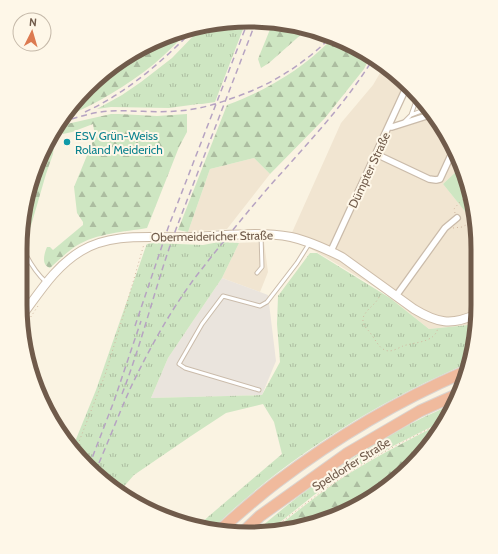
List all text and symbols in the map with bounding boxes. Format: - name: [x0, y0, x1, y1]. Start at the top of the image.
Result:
- north arrow: [12, 12, 52, 52]
- text: N: [28, 15, 37, 29]
- place label: ESV Grün-Weiss Roland Meiderich: [75, 128, 163, 157]
- street label: Dümpter Straße: [345, 130, 393, 210]
- marker: ESV Grün-Weiss Roland Meiderich: [62, 137, 72, 147]
- street label: Obermeidericher Straße: [151, 227, 273, 245]
- street label: Speldorfer Straße: [309, 434, 393, 494]

